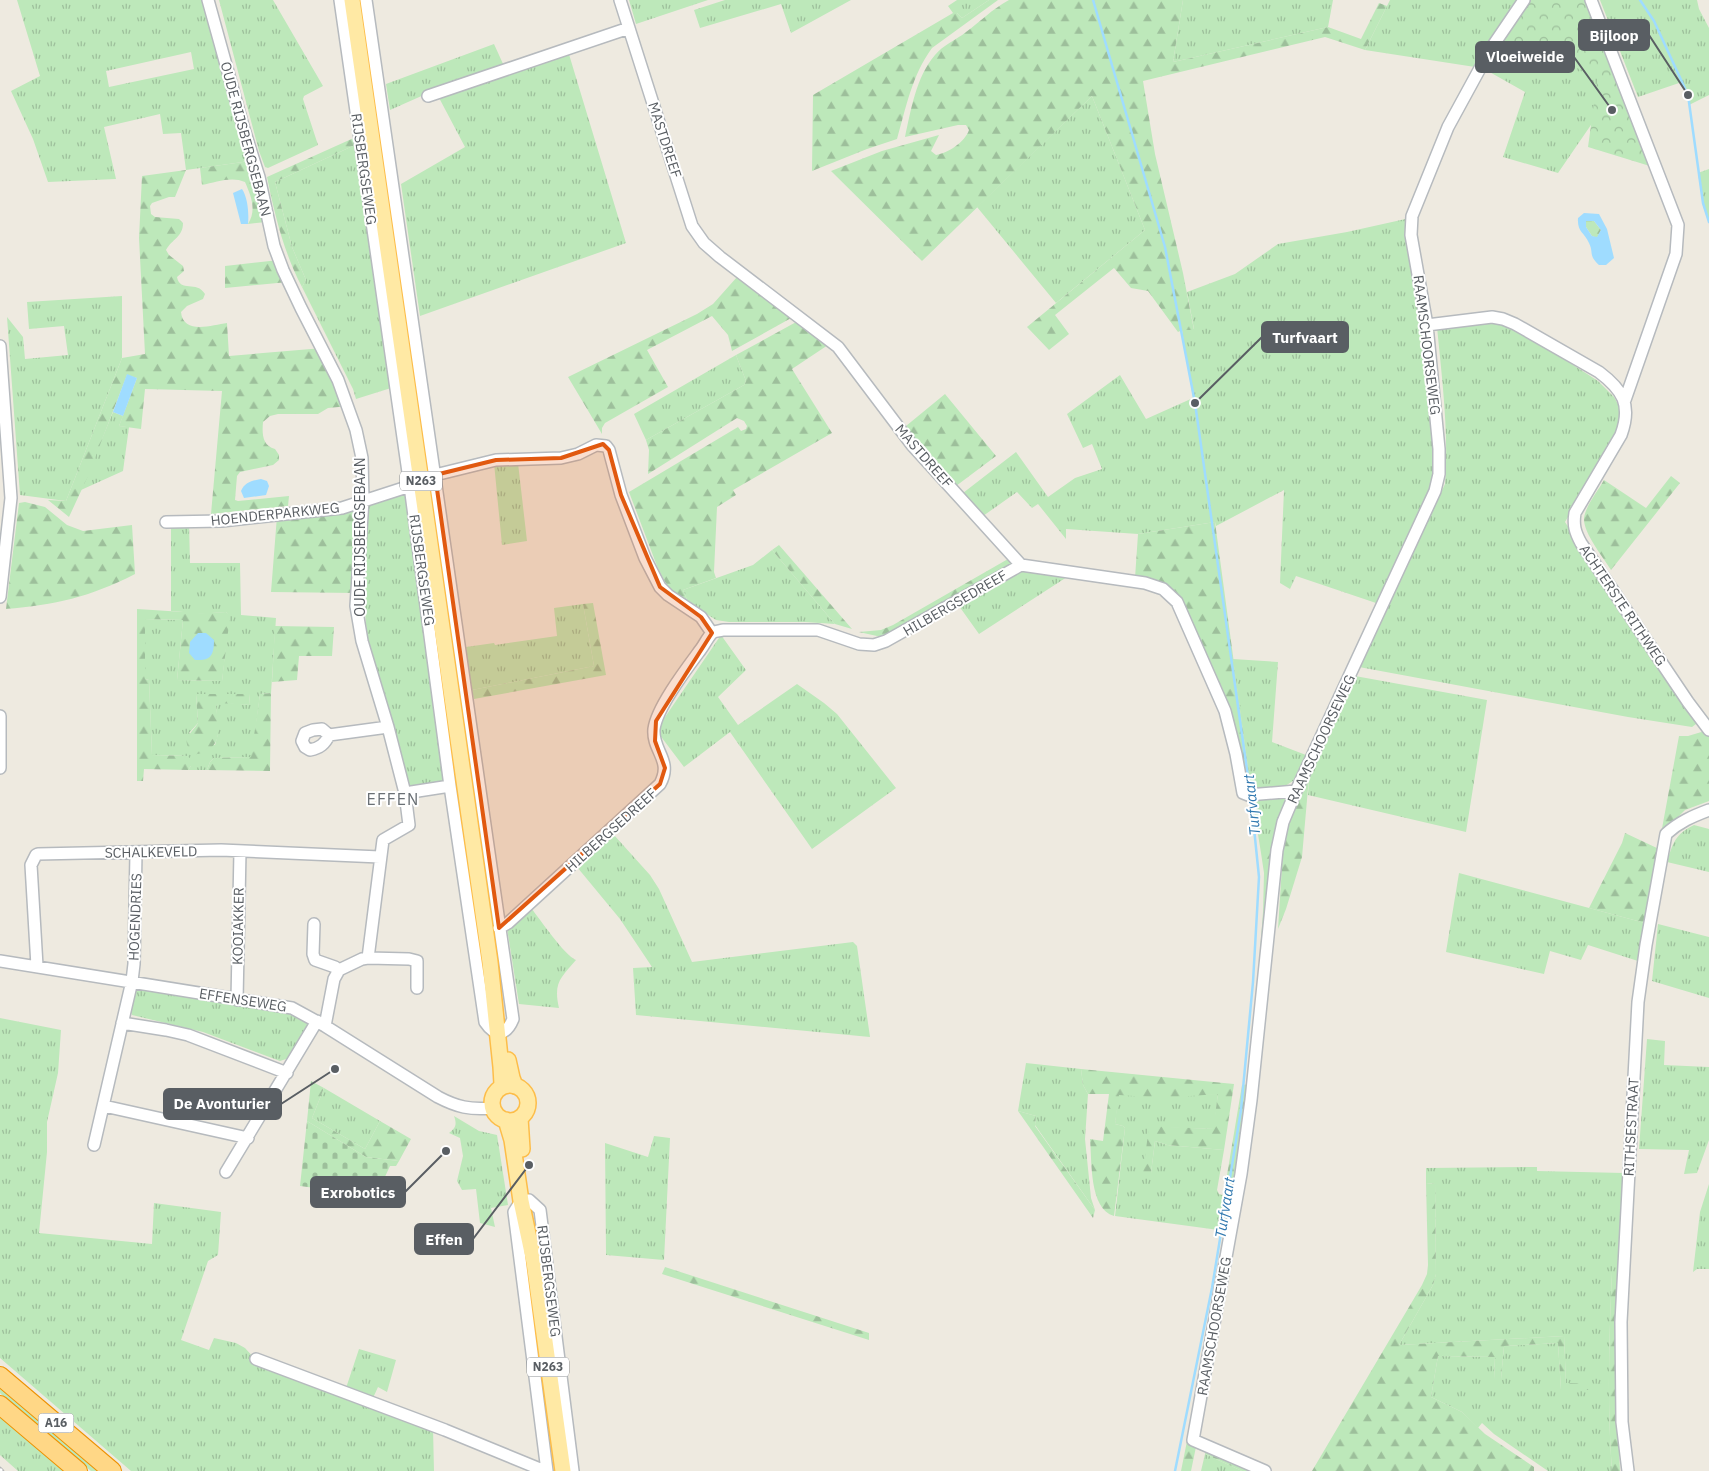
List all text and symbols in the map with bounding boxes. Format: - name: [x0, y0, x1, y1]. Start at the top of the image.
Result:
- callout: Bijloop: [1579, 20, 1649, 50]
- text: Bijloop: [1589, 26, 1639, 45]
- callout: Vloeiweide: [1476, 42, 1574, 72]
- text: Vloeiweide: [1486, 47, 1564, 66]
- street label: OUDE RIJSBERGSEBAAN: [217, 60, 275, 218]
- street label: MASTDREEF: [644, 100, 686, 180]
- street label: RIJSBERGSEWEG: [347, 112, 381, 226]
- street label: RAAMSCHOORSEWEG: [1409, 274, 1445, 416]
- callout: Turfvaart: [1262, 322, 1348, 352]
- text: Turfvaart: [1272, 328, 1338, 347]
- street label: MASTDREEF: [891, 420, 957, 492]
- street label: OUDE RIJSBERGSEBAAN: [351, 457, 369, 617]
- road number: N263: [400, 472, 442, 491]
- street label: HOENDERPARKWEG: [210, 498, 340, 530]
- street label: RIJSBERGSEWEG: [405, 513, 439, 627]
- street label: ACHTERSTE RITHWEG: [1576, 541, 1670, 669]
- street label: HILBERGSEDREEF: [900, 566, 1010, 640]
- street label: RAAMSCHOORSEWEG: [1283, 671, 1359, 807]
- water label: Turfvaart: [1239, 772, 1264, 837]
- street label: HILBERGSEDREEF: [561, 784, 661, 876]
- district label: EFFEN: [367, 789, 419, 809]
- street label: SCHALKEVELD: [104, 842, 198, 862]
- street label: HOGENDRIES: [124, 873, 146, 961]
- street label: KOOIAKKER: [228, 887, 248, 965]
- street label: EFFENSEWEG: [198, 984, 288, 1016]
- street label: RITHSESTRAAT: [1619, 1077, 1643, 1177]
- callout: De Avonturier: [164, 1089, 281, 1119]
- text: De Avonturier: [173, 1094, 271, 1113]
- water label: Turfvaart: [1210, 1175, 1239, 1240]
- callout: Exrobotics: [311, 1177, 405, 1207]
- text: Exrobotics: [321, 1183, 396, 1202]
- callout: Effen: [415, 1224, 473, 1254]
- street label: RIJSBERGSEWEG: [533, 1224, 565, 1338]
- text: Effen: [425, 1230, 463, 1249]
- street label: RAAMSCHOORSEWEG: [1193, 1255, 1235, 1397]
- road number: N263: [527, 1358, 569, 1376]
- road number: A16: [38, 1414, 74, 1432]

